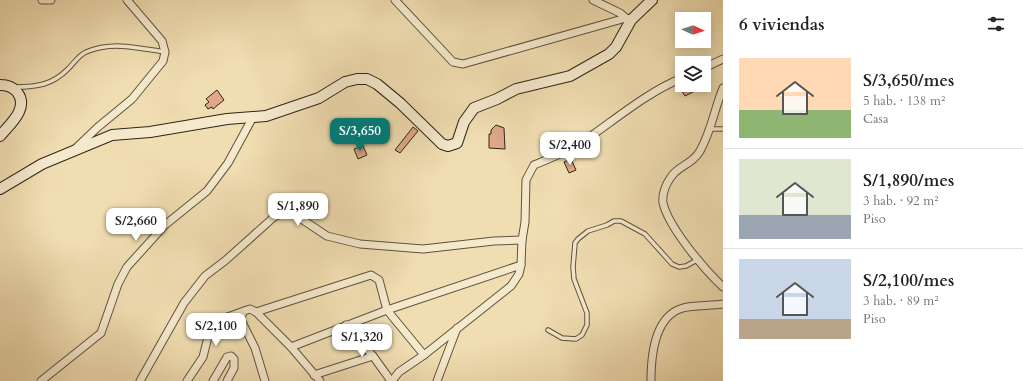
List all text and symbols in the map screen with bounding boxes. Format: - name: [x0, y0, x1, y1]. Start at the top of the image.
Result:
- north arrow: [675, 12, 711, 48]
- map controls: [675, 12, 711, 92]
- text: 6 viviendas: [739, 13, 825, 36]
- icon: filters: [985, 13, 1007, 35]
- button: layers: [675, 56, 711, 92]
- text: S/3,650/mes: [863, 69, 954, 92]
- icon: home: [771, 74, 819, 122]
- text: 5 hab. · 138 m²: [863, 92, 945, 110]
- text: Casa: [863, 110, 889, 128]
- pin: S/3,650: [323, 118, 397, 152]
- text: S/3,650: [339, 122, 381, 140]
- pin: S/2,400: [533, 132, 607, 166]
- text: S/2,400: [549, 136, 591, 154]
- text: S/1,890/mes: [863, 169, 954, 192]
- icon: home: [771, 175, 819, 223]
- text: 3 hab. · 92 m²: [863, 192, 939, 210]
- pin: S/1,890: [261, 193, 335, 227]
- text: S/1,890: [277, 197, 319, 215]
- pin: S/2,660: [99, 208, 173, 242]
- text: Piso: [863, 210, 886, 228]
- text: S/2,660: [115, 212, 157, 230]
- text: S/2,100/mes: [863, 269, 954, 292]
- icon: home: [771, 275, 819, 323]
- text: 3 hab. · 89 m²: [863, 292, 939, 310]
- text: Piso: [863, 310, 886, 328]
- pin: S/2,100: [179, 313, 253, 347]
- text: S/2,100: [195, 317, 237, 335]
- pin: S/1,320: [325, 324, 399, 358]
- text: S/1,320: [341, 328, 383, 346]

